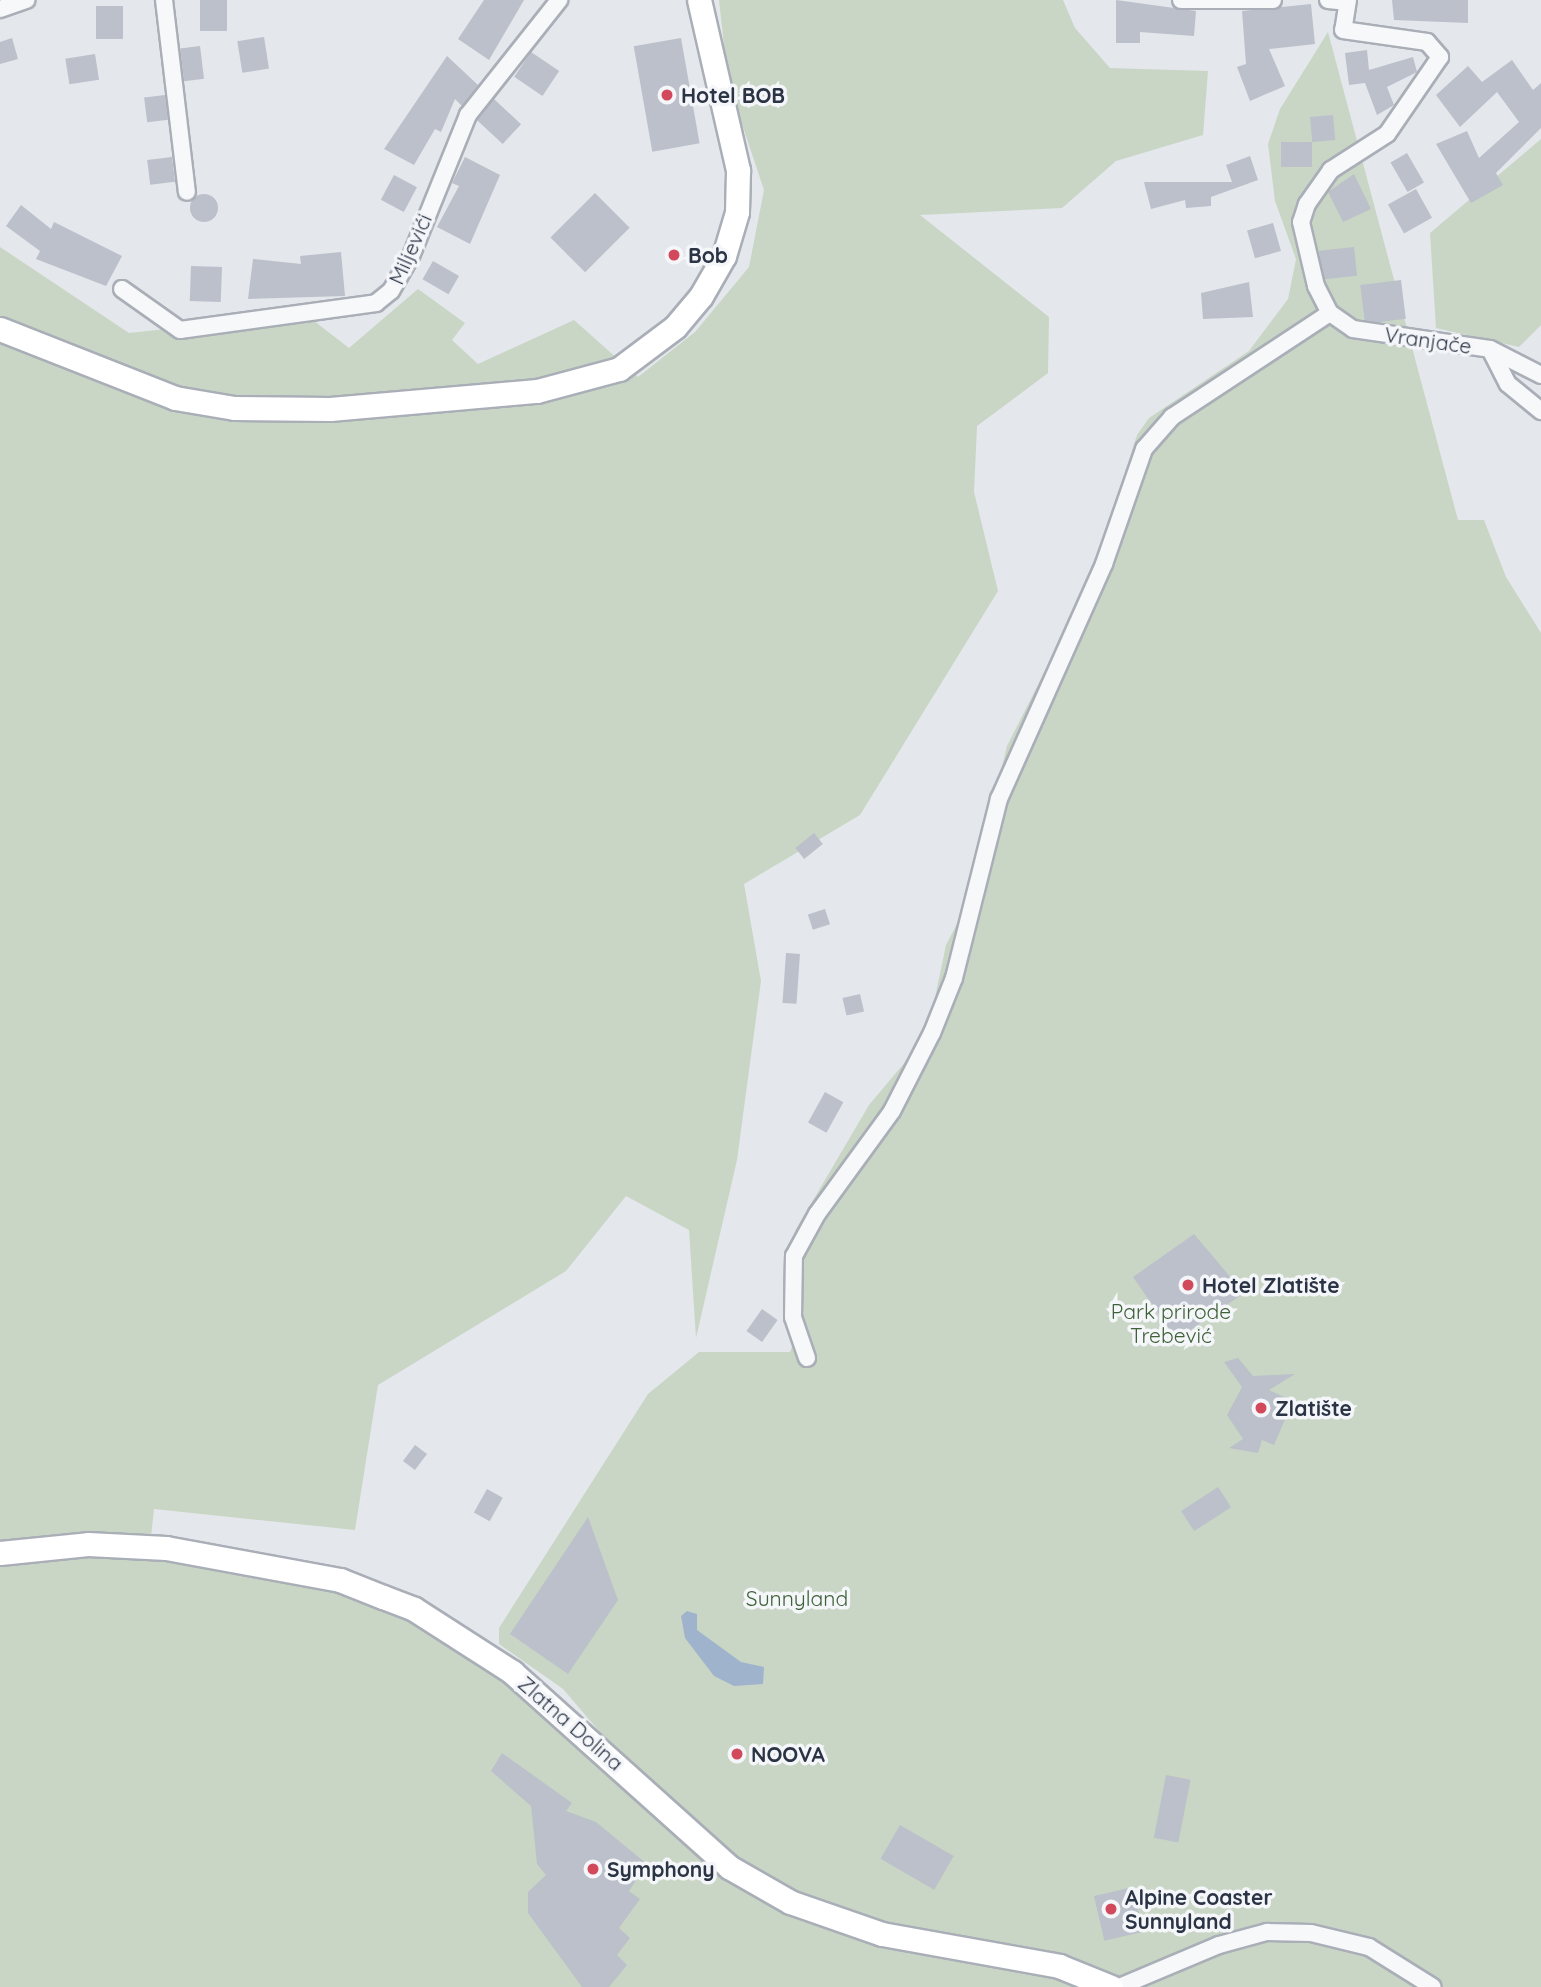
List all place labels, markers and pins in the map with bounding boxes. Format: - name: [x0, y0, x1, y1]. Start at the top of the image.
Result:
- place label: Hotel BOB: [681, 82, 785, 108]
- marker: Hotel BOB: [659, 87, 675, 103]
- place label: Bob: [688, 242, 728, 268]
- marker: Bob: [666, 247, 682, 263]
- place label: Hotel Zlatište: [1202, 1272, 1340, 1298]
- marker: Hotel Zlatište: [1180, 1277, 1196, 1293]
- place label: Zlatište: [1275, 1395, 1352, 1421]
- marker: Zlatište: [1253, 1400, 1269, 1416]
- place label: NOOVA: [751, 1741, 825, 1767]
- marker: NOOVA: [729, 1746, 745, 1762]
- place label: Symphony: [607, 1856, 715, 1882]
- marker: Symphony: [585, 1861, 601, 1877]
- place label: Alpine Coaster Sunnyland: [1125, 1884, 1273, 1934]
- marker: Alpine Coaster Sunnyland: [1103, 1901, 1119, 1917]

